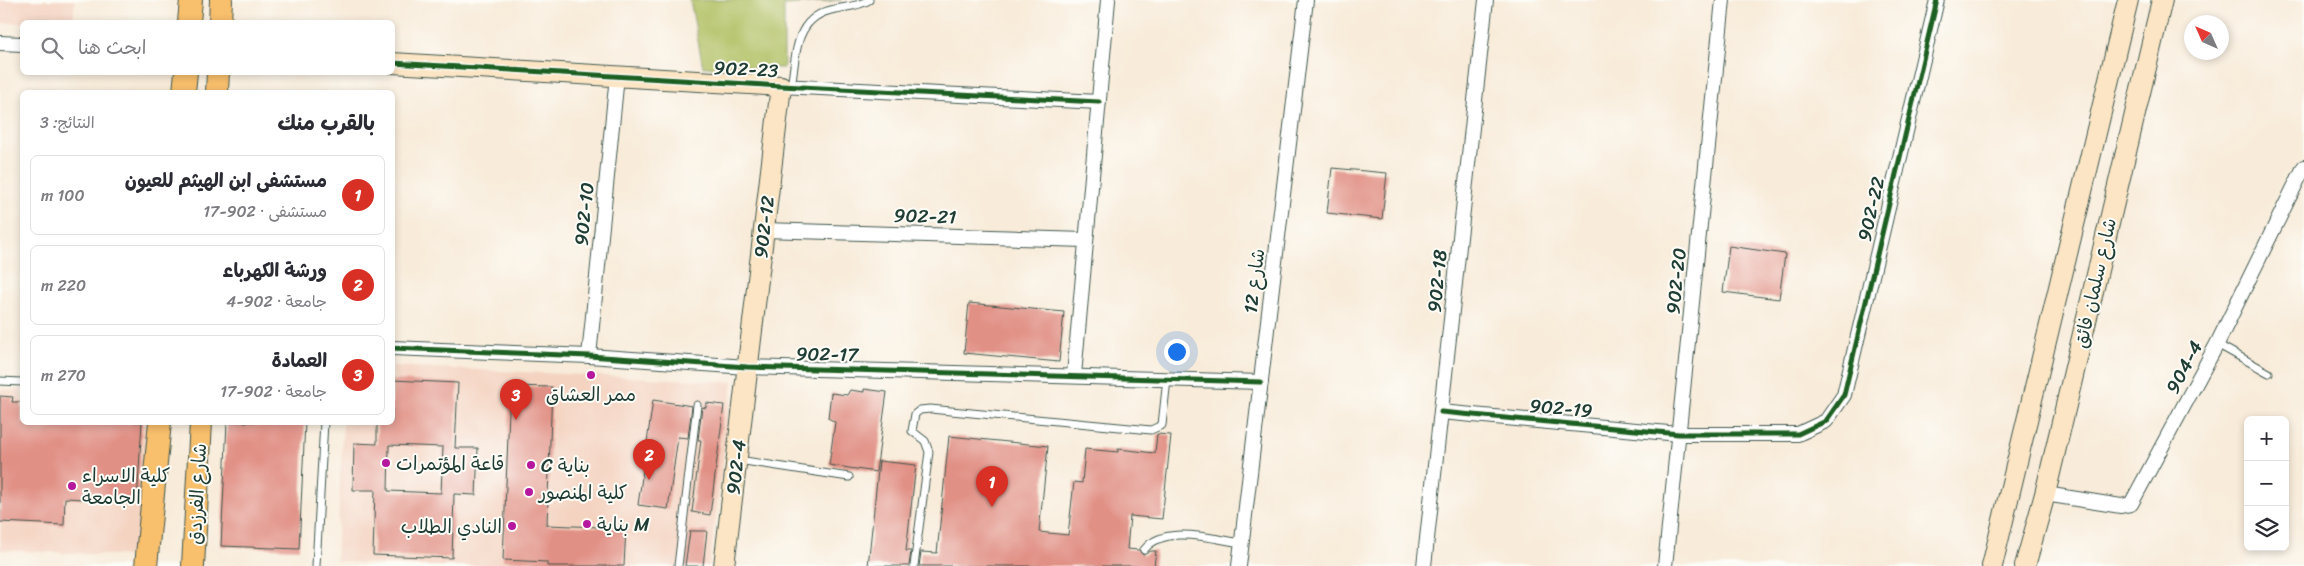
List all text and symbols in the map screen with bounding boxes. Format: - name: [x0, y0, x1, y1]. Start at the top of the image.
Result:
- north arrow: [2184, 15, 2229, 60]
- search box: [20, 20, 395, 75]
- text: ابحث هنا: [78, 31, 146, 64]
- icon: search: [38, 34, 66, 62]
- street label: 902-23: [713, 51, 780, 87]
- text: بالقرب منك: [277, 104, 375, 142]
- text: النتائج: 3: [40, 108, 95, 137]
- text: مستشفى ابن الهيثم للعيون: [125, 164, 327, 197]
- street label: 902-22: [1848, 173, 1894, 245]
- text: 100 m: [41, 181, 85, 210]
- text: 1: [355, 181, 361, 210]
- street label: 902-10: [564, 181, 604, 247]
- street label: 902-12: [744, 194, 784, 260]
- text: مستشفى · 902-17: [203, 197, 327, 226]
- street label: 902-21: [893, 198, 957, 234]
- street label: شارع سلمان فائق: [2064, 215, 2126, 351]
- street label: 902-20: [1656, 246, 1696, 316]
- street label: شارع 12: [1234, 247, 1274, 315]
- street label: 902-18: [1417, 247, 1457, 314]
- text: ورشة الكهرباء: [222, 254, 327, 287]
- text: 220 m: [41, 271, 86, 300]
- text: 2: [353, 271, 363, 300]
- text: جامعة · 902-4: [226, 287, 327, 316]
- street label: 904-4: [2156, 334, 2212, 400]
- street label: 902-17: [795, 337, 860, 371]
- your location: [1164, 339, 1190, 365]
- text: العمادة: [272, 344, 327, 377]
- text: 270 m: [41, 361, 86, 390]
- text: 3: [354, 361, 362, 390]
- marker: ممر العشاق: [585, 369, 597, 381]
- text: جامعة · 902-17: [220, 377, 327, 406]
- place label: ممر العشاق: [546, 378, 636, 411]
- pin: 3: [500, 379, 532, 420]
- street label: 902-19: [1528, 389, 1594, 427]
- map controls: [2244, 416, 2289, 551]
- button: +: [2244, 416, 2289, 461]
- street label: 902-4: [716, 437, 756, 496]
- pin: 2: [633, 439, 665, 480]
- street label: شارع الفرزدق: [178, 442, 216, 546]
- place label: قاعة المؤتمرات: [396, 447, 504, 480]
- place label: C بناية: [541, 449, 590, 482]
- marker: قاعة المؤتمرات: [380, 457, 392, 469]
- place label: كلية الاسراء الجامعة: [82, 459, 170, 514]
- marker: C بناية: [525, 459, 537, 471]
- button: −: [2244, 461, 2289, 506]
- pin: 1: [976, 466, 1008, 507]
- place label: كلية المنصور: [537, 476, 627, 509]
- marker: كلية الاسراء الجامعة: [66, 480, 78, 492]
- marker: كلية المنصور: [523, 486, 535, 498]
- button: layers: [2244, 506, 2289, 551]
- place label: بناية M: [597, 508, 650, 541]
- place label: النادي الطلاب: [401, 510, 502, 543]
- marker: بناية M: [581, 518, 593, 530]
- marker: النادي الطلاب: [506, 520, 518, 532]

